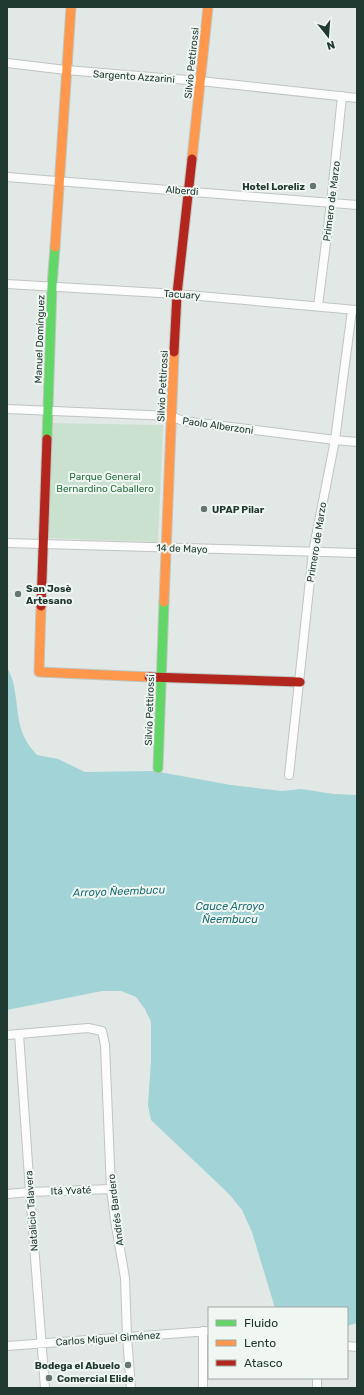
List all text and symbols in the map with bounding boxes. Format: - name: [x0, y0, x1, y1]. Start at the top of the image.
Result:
- north arrow: [308, 16, 348, 56]
- street label: Silvio Pettirossi: [182, 27, 202, 99]
- text: N: [325, 38, 336, 52]
- street label: Sargento Azzarini: [93, 68, 175, 86]
- street label: Primero de Marzo: [321, 160, 343, 242]
- place label: Hotel Loreliz: [242, 181, 305, 193]
- marker: Hotel Loreliz: [308, 181, 318, 191]
- street label: Alberdi: [165, 184, 199, 198]
- street label: Tacuary: [163, 288, 201, 302]
- street label: Manuel Domínguez: [32, 295, 48, 384]
- street label: Silvio Pettirossi: [155, 350, 171, 422]
- street label: Paolo Alberzoni: [182, 415, 254, 437]
- park label: Parque General Bernardino Caballero: [56, 471, 154, 495]
- street label: Primero de Marzo: [305, 501, 329, 583]
- marker: UPAP Pilar: [199, 504, 209, 514]
- place label: UPAP Pilar: [212, 504, 265, 516]
- street label: 14 de Mayo: [156, 542, 208, 556]
- place label: San Josè Artesano: [26, 583, 72, 607]
- marker: San Josè Artesano: [13, 589, 23, 599]
- street label: Silvio Pettirossi: [143, 674, 157, 746]
- water label: Arroyo Ñeembucu: [72, 883, 166, 900]
- water label: Cauce Arroyo Ñeembucu: [195, 900, 265, 926]
- street label: Natalicio Talavera: [23, 1170, 41, 1252]
- street label: Andrés Bardero: [106, 1173, 126, 1247]
- street label: Itá Yvaté: [51, 1184, 92, 1198]
- legend: [208, 1307, 348, 1379]
- text: Fluido: [244, 1316, 278, 1330]
- street label: Carlos Miguel Giménez: [55, 1329, 161, 1349]
- text: Lento: [244, 1336, 276, 1350]
- text: Atasco: [244, 1356, 283, 1370]
- place label: Bodega el Abuelo: [35, 1360, 120, 1372]
- marker: Bodega el Abuelo: [123, 1360, 133, 1370]
- marker: Comercial Elide: [44, 1373, 54, 1383]
- place label: Comercial Elide: [57, 1373, 134, 1385]

